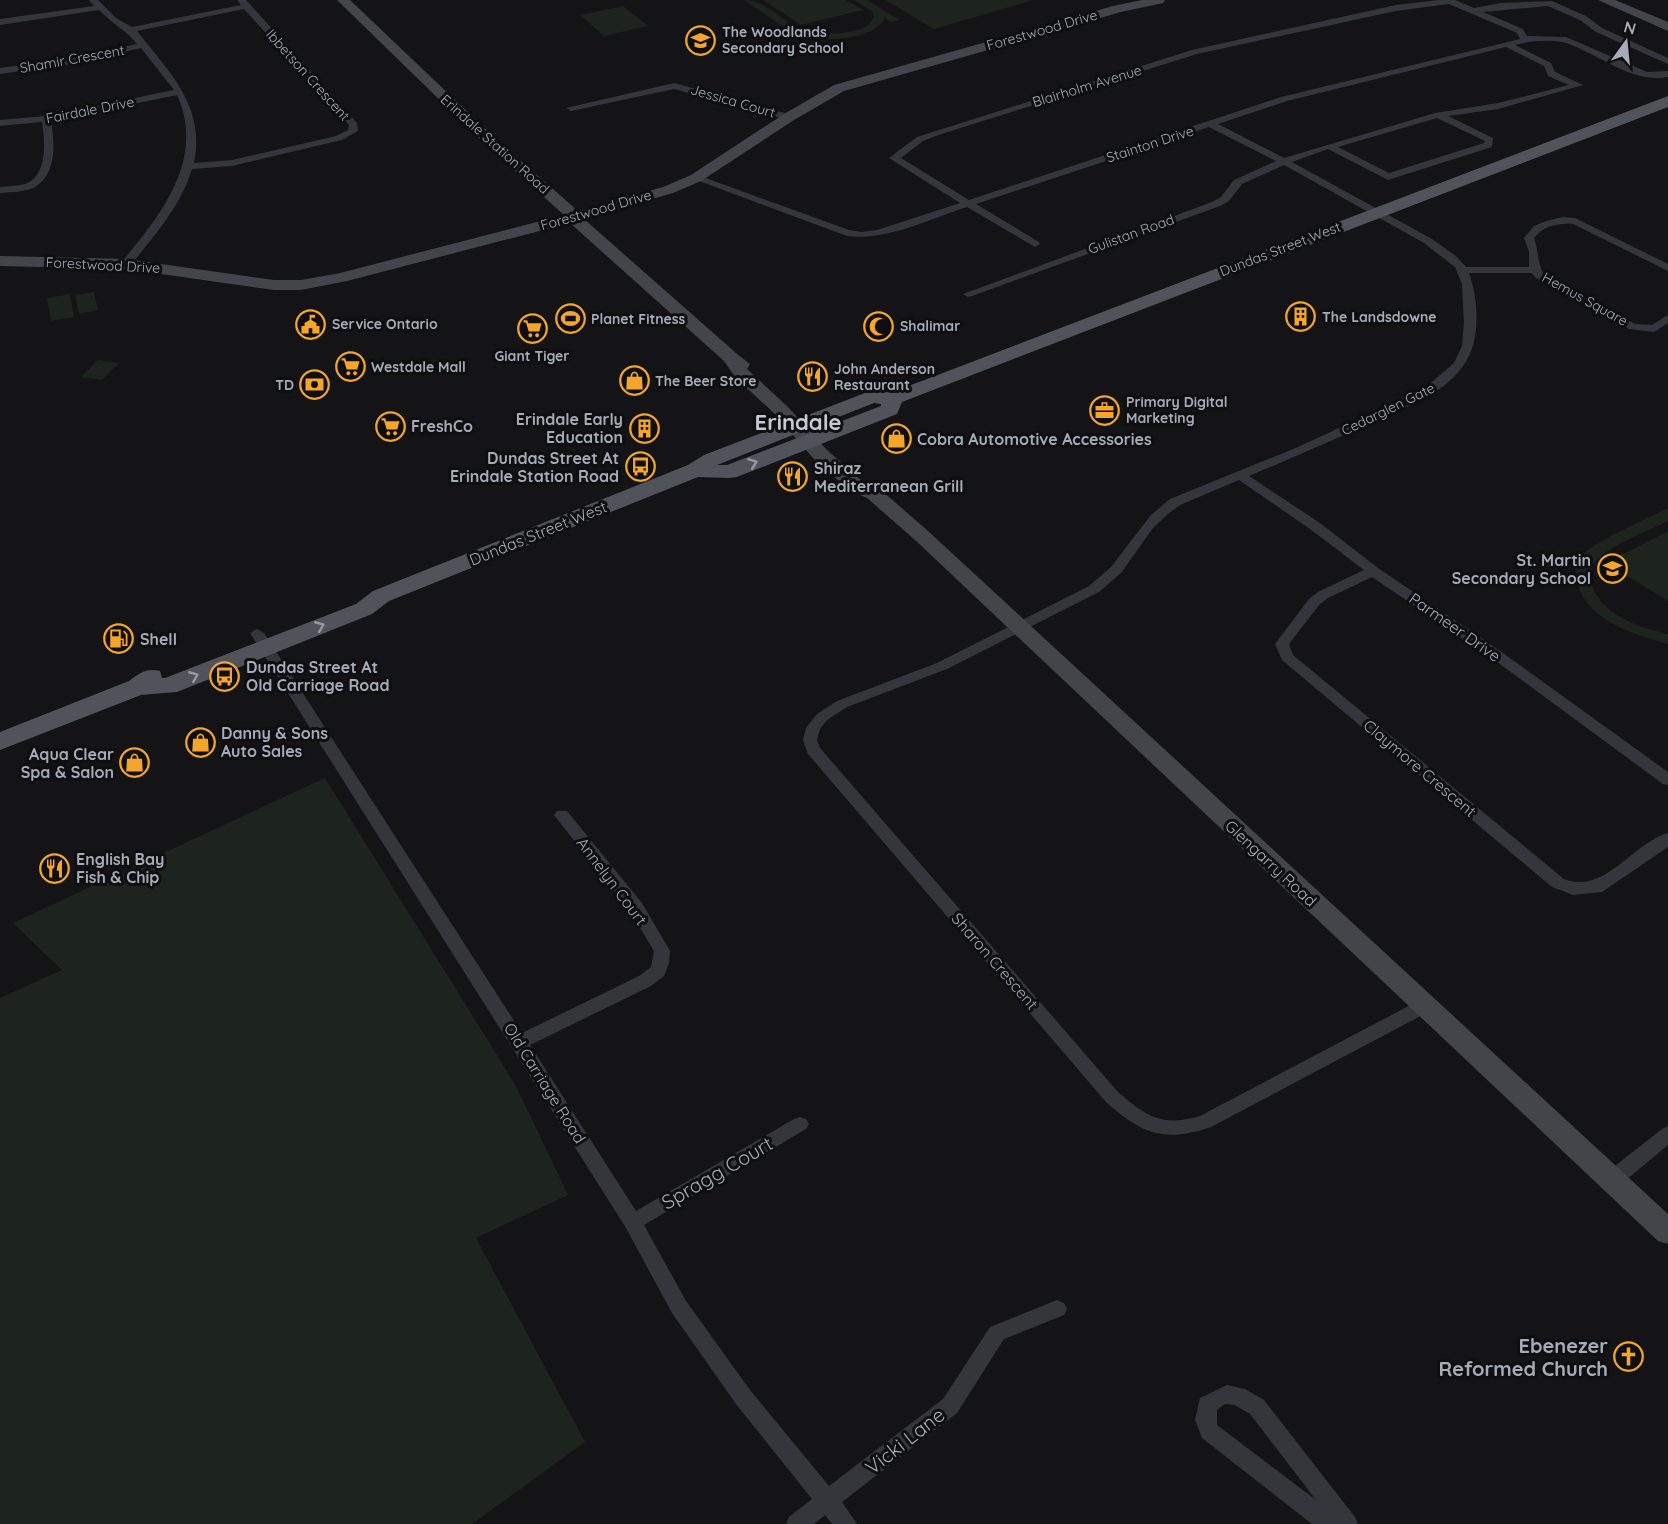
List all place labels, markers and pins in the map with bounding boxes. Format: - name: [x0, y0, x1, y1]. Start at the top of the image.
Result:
- place label: The Woodlands Secondary School: [722, 23, 844, 57]
- school or university icon: The Woodlands Secondary School: [685, 24, 717, 56]
- building icon: The Landsdowne: [1285, 301, 1317, 333]
- sports icon: Planet Fitness: [554, 303, 586, 335]
- public building icon: Service Ontario: [295, 308, 327, 340]
- place label: The Landsdowne: [1322, 308, 1437, 326]
- place label: Planet Fitness: [591, 310, 686, 328]
- mosque icon: Shalimar: [863, 310, 895, 342]
- supermarket icon: Giant Tiger: [516, 313, 548, 345]
- place label: Service Ontario: [332, 315, 438, 333]
- place label: Shalimar: [900, 317, 960, 335]
- place label: Giant Tiger: [495, 347, 569, 365]
- supermarket icon: Westdale Mall: [334, 351, 366, 383]
- place label: Westdale Mall: [371, 358, 466, 376]
- place label: John Anderson Restaurant: [834, 360, 935, 394]
- restaurant icon: John Anderson Restaurant: [797, 361, 829, 393]
- shop icon: The Beer Store: [618, 365, 650, 397]
- bank icon: TD: [299, 369, 331, 401]
- place label: The Beer Store: [655, 372, 757, 390]
- place label: TD: [275, 376, 294, 394]
- place label: Primary Digital Marketing: [1126, 393, 1228, 427]
- office icon: Primary Digital Marketing: [1089, 394, 1121, 426]
- place label: Erindale Early Education: [516, 409, 623, 447]
- supermarket icon: FreshCo: [374, 410, 406, 442]
- building icon: Erindale Early Education: [628, 412, 660, 444]
- place label: FreshCo: [411, 416, 473, 436]
- shop icon: Cobra Automotive Accessories: [880, 423, 912, 455]
- place label: Cobra Automotive Accessories: [917, 429, 1152, 449]
- place label: Dundas Street At Erindale Station Road: [450, 448, 619, 486]
- bus stop icon: Dundas Street At Erindale Station Road: [624, 451, 656, 483]
- place label: Shiraz Mediterranean Grill: [814, 458, 964, 496]
- restaurant icon: Shiraz Mediterranean Grill: [777, 461, 809, 493]
- place label: St. Martin Secondary School: [1452, 550, 1591, 588]
- school or university icon: St. Martin Secondary School: [1596, 553, 1628, 585]
- fuel station icon: Shell: [103, 623, 135, 655]
- place label: Shell: [140, 629, 177, 649]
- place label: Dundas Street At Old Carriage Road: [246, 657, 389, 695]
- bus stop icon: Dundas Street At Old Carriage Road: [209, 660, 241, 692]
- place label: Danny & Sons Auto Sales: [221, 723, 328, 761]
- shop icon: Danny & Sons Auto Sales: [184, 726, 216, 758]
- place label: Aqua Clear Spa & Salon: [21, 744, 114, 782]
- shop icon: Aqua Clear Spa & Salon: [119, 747, 151, 779]
- place label: English Bay Fish & Chip: [76, 849, 164, 887]
- restaurant icon: English Bay Fish & Chip: [39, 852, 71, 884]
- place label: Ebenezer Reformed Church: [1439, 1333, 1608, 1381]
- church icon: Ebenezer Reformed Church: [1613, 1341, 1645, 1373]

